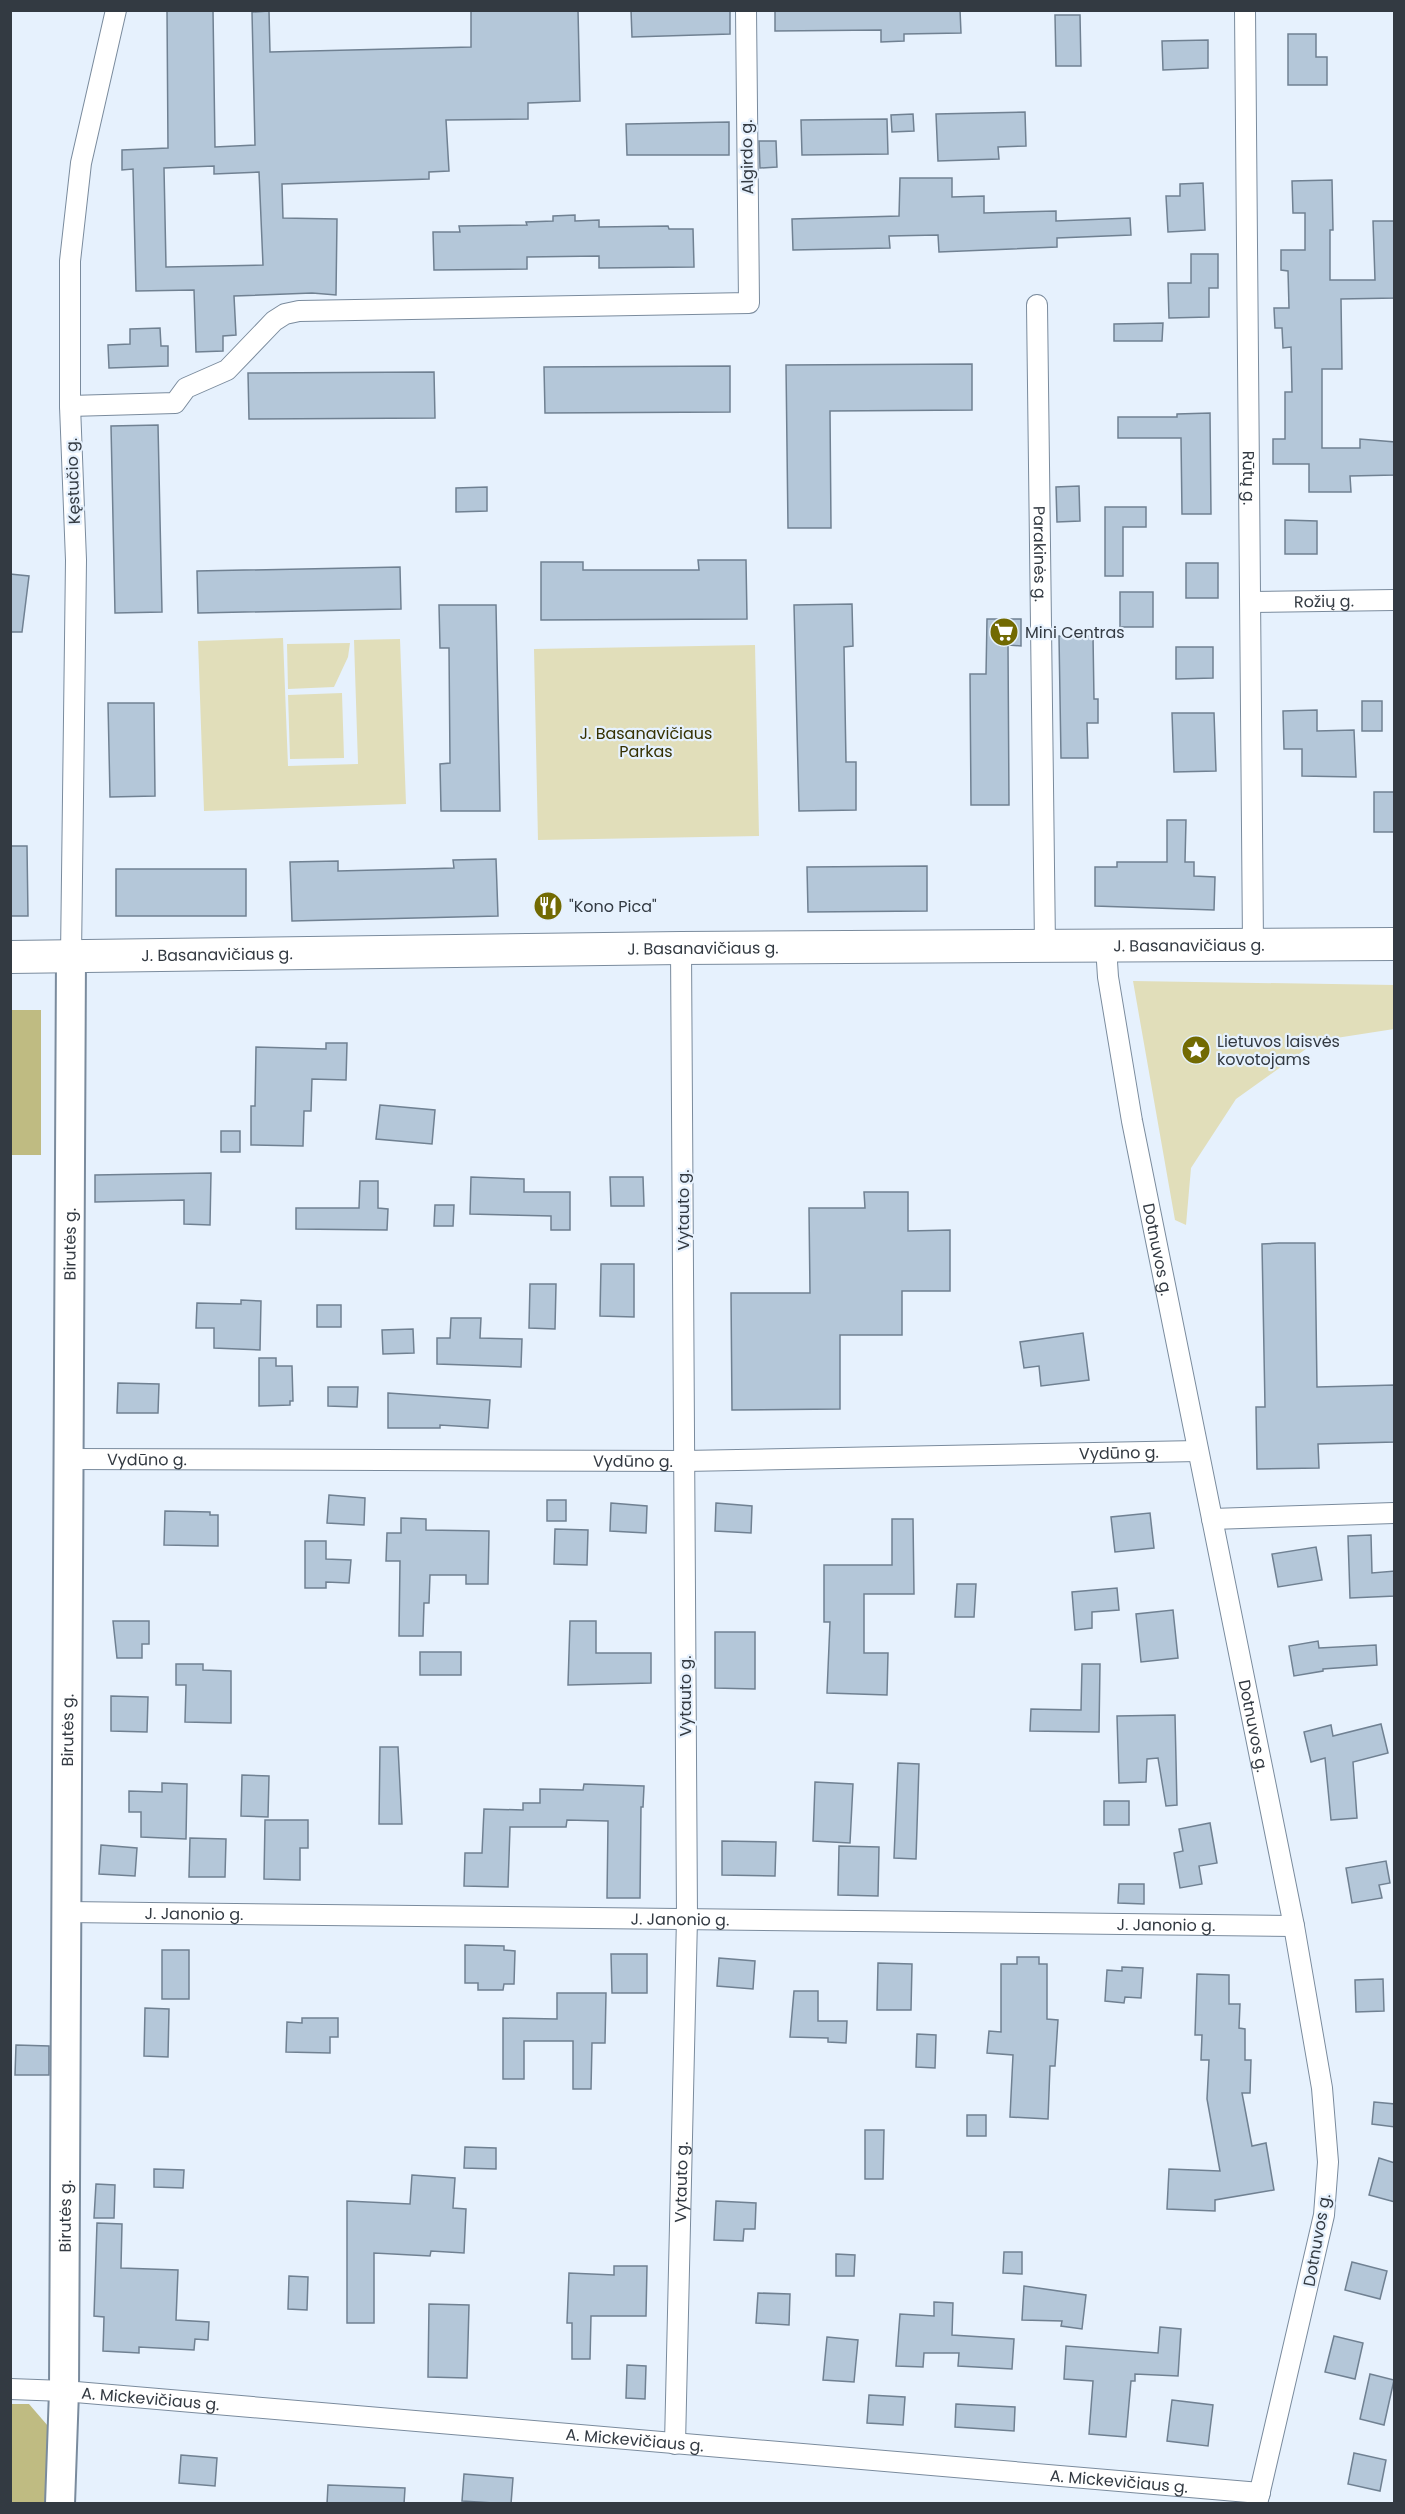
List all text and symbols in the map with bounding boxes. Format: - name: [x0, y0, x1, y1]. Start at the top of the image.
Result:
- street label: Algirdo g.: [735, 119, 759, 195]
- street label: Kęstučio g.: [60, 437, 86, 525]
- street label: Rūtų g.: [1237, 451, 1261, 505]
- street label: Parakinės g.: [1028, 506, 1052, 602]
- street label: Rožių g.: [1294, 589, 1354, 613]
- supermarket icon: Mini Centras: [988, 616, 1020, 648]
- place label: Mini Centras: [1025, 621, 1125, 644]
- park label: J. Basanavičiaus Parkas: [580, 722, 712, 763]
- restaurant icon: "Kono Pica": [532, 890, 564, 922]
- place label: "Kono Pica": [569, 895, 657, 918]
- street label: J. Basanavičiaus g.: [1113, 933, 1265, 957]
- street label: J. Basanavičiaus g.: [627, 936, 779, 960]
- street label: J. Basanavičiaus g.: [141, 942, 293, 967]
- place label: Lietuvos laisvės kovotojams: [1217, 1030, 1340, 1071]
- place icon: Lietuvos laisvės kovotojams: [1180, 1034, 1212, 1066]
- street label: Vytauto g.: [672, 1169, 695, 1251]
- street label: Dotnuvos g.: [1137, 1201, 1178, 1298]
- street label: Birutės g.: [58, 1208, 81, 1280]
- street label: Vydūno g.: [1079, 1440, 1159, 1465]
- street label: Vydūno g.: [107, 1448, 187, 1471]
- street label: Vydūno g.: [593, 1449, 673, 1472]
- street label: Vytauto g.: [674, 1655, 697, 1737]
- street label: Dotnuvos g.: [1233, 1677, 1274, 1774]
- street label: Birutės g.: [56, 1694, 79, 1766]
- street label: J. Janonio g.: [144, 1901, 244, 1926]
- street label: J. Janonio g.: [630, 1907, 730, 1931]
- street label: J. Janonio g.: [1116, 1912, 1215, 1937]
- street label: Vytauto g.: [669, 2141, 693, 2223]
- street label: Birutės g.: [53, 2180, 77, 2252]
- street label: Dotnuvos g.: [1298, 2192, 1336, 2288]
- street label: A. Mickevičiaus g.: [81, 2381, 221, 2416]
- street label: A. Mickevičiaus g.: [565, 2422, 705, 2457]
- street label: A. Mickevičiaus g.: [1049, 2464, 1189, 2498]

